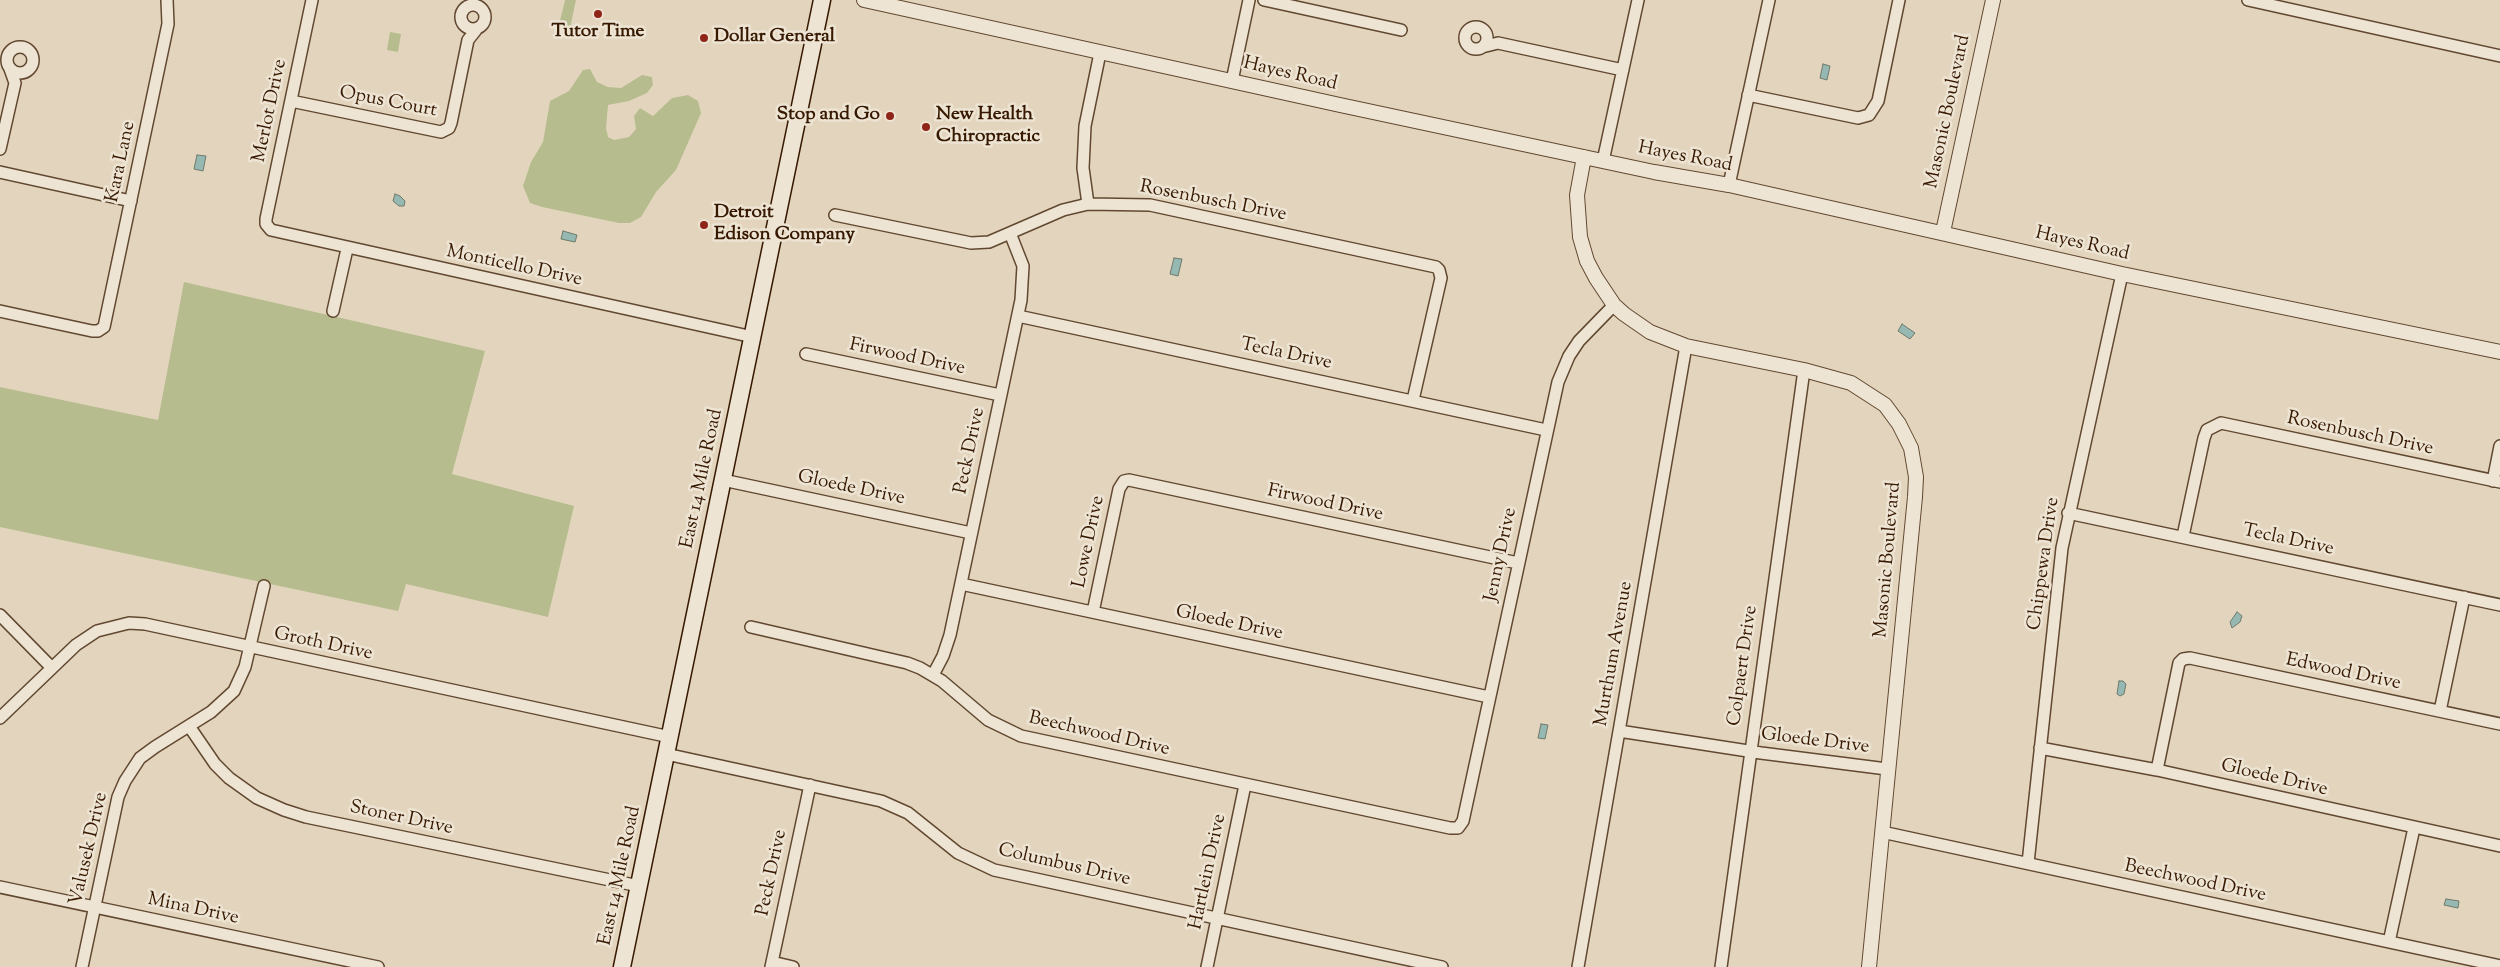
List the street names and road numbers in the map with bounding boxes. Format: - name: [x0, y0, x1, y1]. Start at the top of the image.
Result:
- street label: Masonic Boulevard: [1922, 33, 1976, 191]
- street label: Hayes Road: [1241, 53, 1339, 97]
- street label: Merlot Drive: [249, 57, 293, 165]
- street label: Opus Court: [337, 82, 439, 124]
- street label: Kara Lane: [102, 119, 142, 205]
- street label: Hayes Road: [1636, 138, 1734, 178]
- street label: Rosenbusch Drive: [1138, 177, 1288, 227]
- street label: Hayes Road: [2033, 223, 2131, 267]
- street label: Monticello Drive: [444, 241, 584, 293]
- street label: Tecla Drive: [1238, 334, 1334, 376]
- street label: Firwood Drive: [847, 335, 967, 381]
- street label: Peck Drive: [951, 406, 991, 496]
- street label: East 14 Mile Road: [677, 407, 729, 551]
- street label: Rosenbusch Drive: [2285, 408, 2435, 462]
- street label: Gloede Drive: [795, 467, 907, 511]
- street label: Firwood Drive: [1265, 481, 1385, 527]
- street label: Masonic Boulevard: [1871, 481, 1907, 639]
- street label: Lowe Drive: [1069, 494, 1111, 590]
- street label: Chippewa Drive: [2024, 496, 2066, 632]
- street label: Jenny Drive: [1481, 506, 1523, 604]
- street label: Tecla Drive: [2240, 520, 2336, 562]
- street label: Murthum Avenue: [1591, 580, 1639, 728]
- street label: Gloede Drive: [1173, 602, 1285, 646]
- street label: Colpaert Drive: [1724, 604, 1764, 728]
- street label: Groth Drive: [272, 623, 374, 667]
- street label: Edwood Drive: [2283, 650, 2403, 696]
- street label: Beechwood Drive: [1026, 708, 1172, 762]
- street label: Gloede Drive: [1759, 724, 1871, 760]
- street label: Gloede Drive: [2218, 756, 2330, 802]
- street label: Valusek Drive: [66, 790, 114, 908]
- street label: Stoner Drive: [347, 797, 455, 841]
- street label: East 14 Mile Road: [595, 804, 647, 948]
- street label: Hartlein Drive: [1186, 812, 1232, 932]
- street label: Peck Drive: [753, 828, 793, 918]
- street label: Columbus Drive: [996, 840, 1132, 892]
- street label: Beechwood Drive: [2122, 856, 2268, 908]
- street label: Mina Drive: [145, 889, 241, 931]

